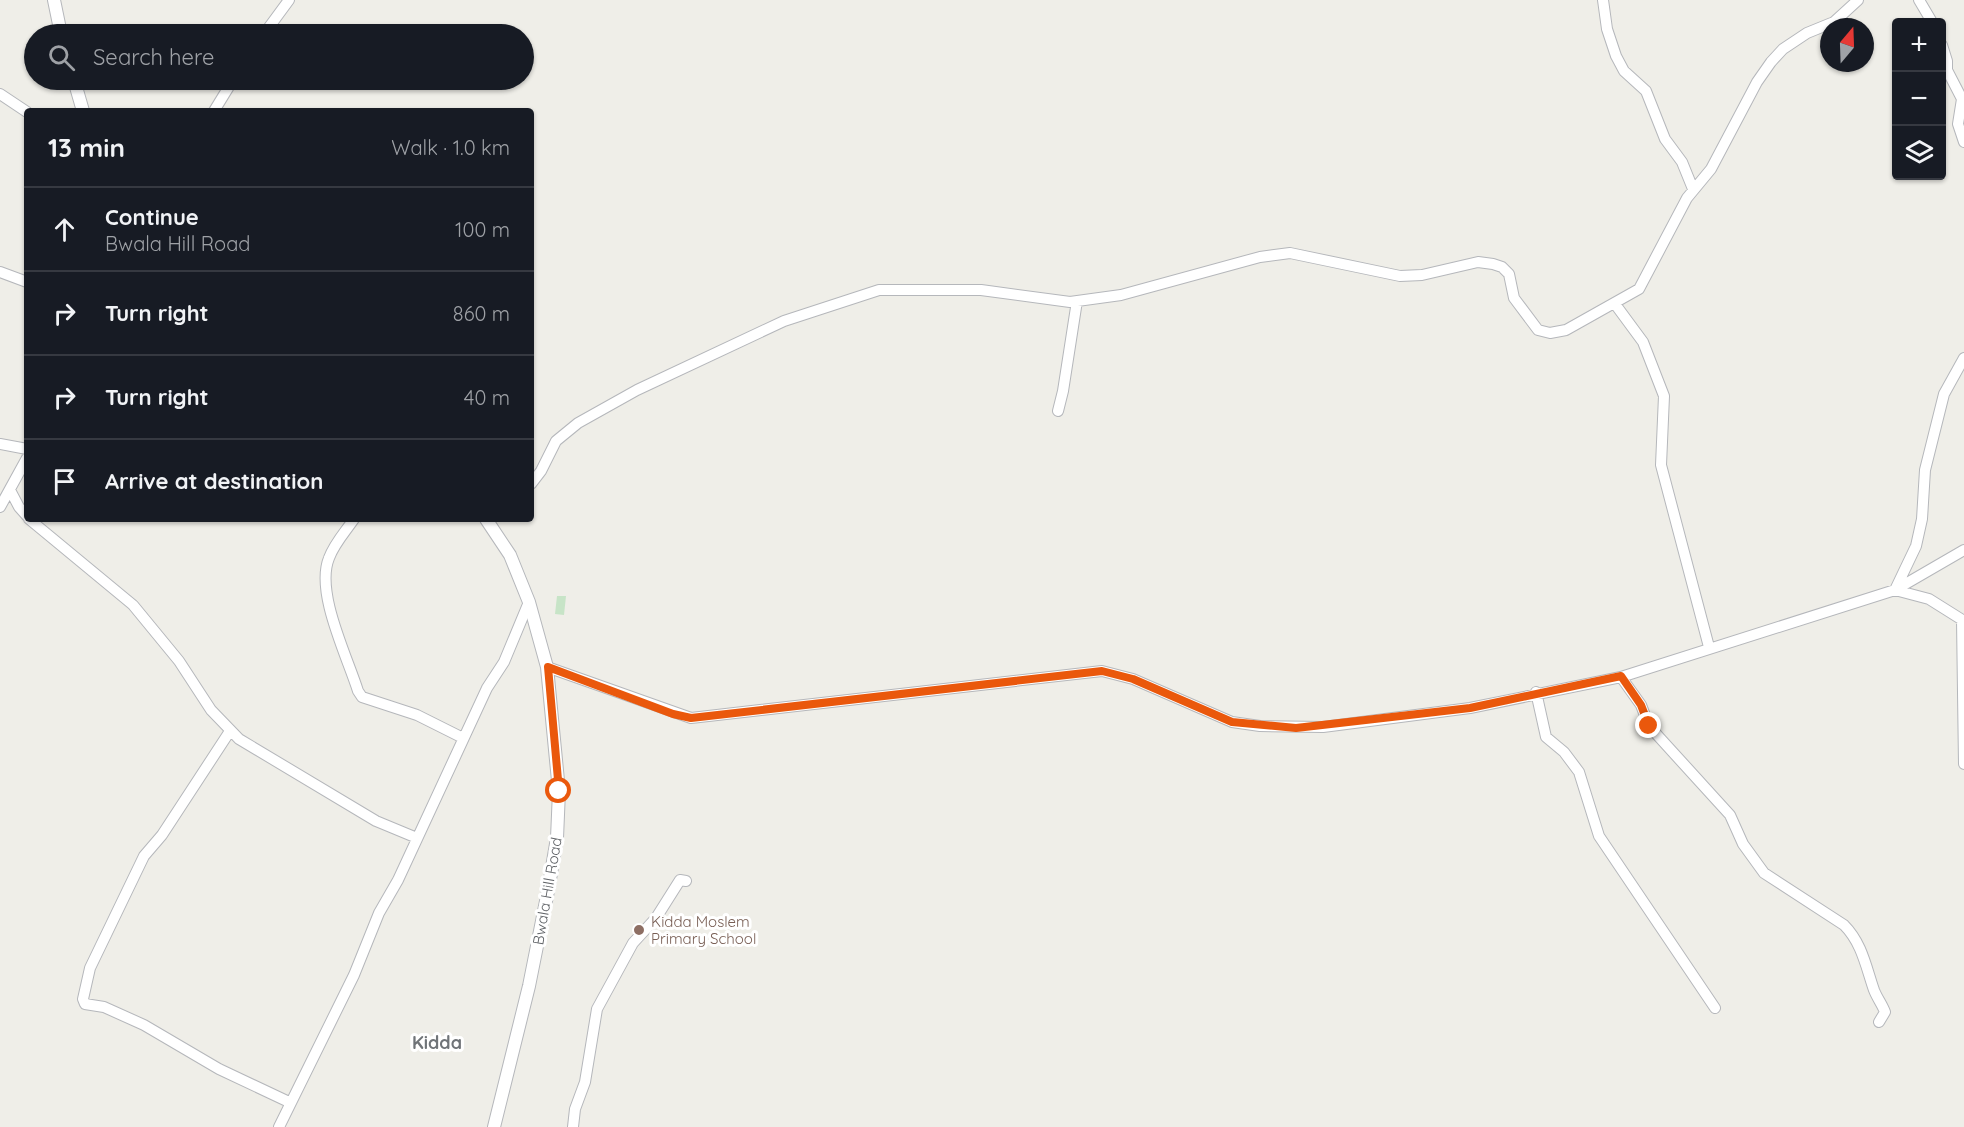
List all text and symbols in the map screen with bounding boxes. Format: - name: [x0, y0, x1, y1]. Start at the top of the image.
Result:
- north arrow: [1820, 18, 1874, 72]
- map controls: [1892, 18, 1946, 180]
- button: +: [1892, 18, 1946, 72]
- search box: [24, 24, 534, 90]
- icon: search: [45, 41, 78, 74]
- text: Search here: [93, 43, 214, 71]
- button: −: [1892, 72, 1946, 126]
- button: layers: [1892, 126, 1946, 180]
- text: 13 min: [48, 131, 125, 164]
- text: Walk · 1.0 km: [391, 135, 510, 160]
- text: Continue: [105, 203, 199, 231]
- icon: ahead: [48, 213, 81, 246]
- text: 100 m: [455, 217, 510, 242]
- text: Bwala Hill Road: [105, 231, 250, 256]
- icon: right: [48, 297, 81, 330]
- text: Turn right: [105, 299, 209, 327]
- text: 860 m: [453, 301, 510, 326]
- icon: right: [48, 381, 81, 414]
- text: Turn right: [105, 383, 209, 411]
- text: 40 m: [464, 385, 510, 410]
- icon: arrive: [48, 465, 81, 498]
- text: Arrive at destination: [105, 467, 323, 495]
- route end: [1635, 712, 1661, 738]
- route start: [545, 777, 571, 803]
- street label: Bwala Hill Road: [528, 836, 566, 946]
- place label: Kidda Moslem Primary School: [651, 912, 756, 948]
- marker: Kidda Moslem Primary School: [632, 923, 646, 937]
- district label: Kidda: [412, 1031, 462, 1054]

